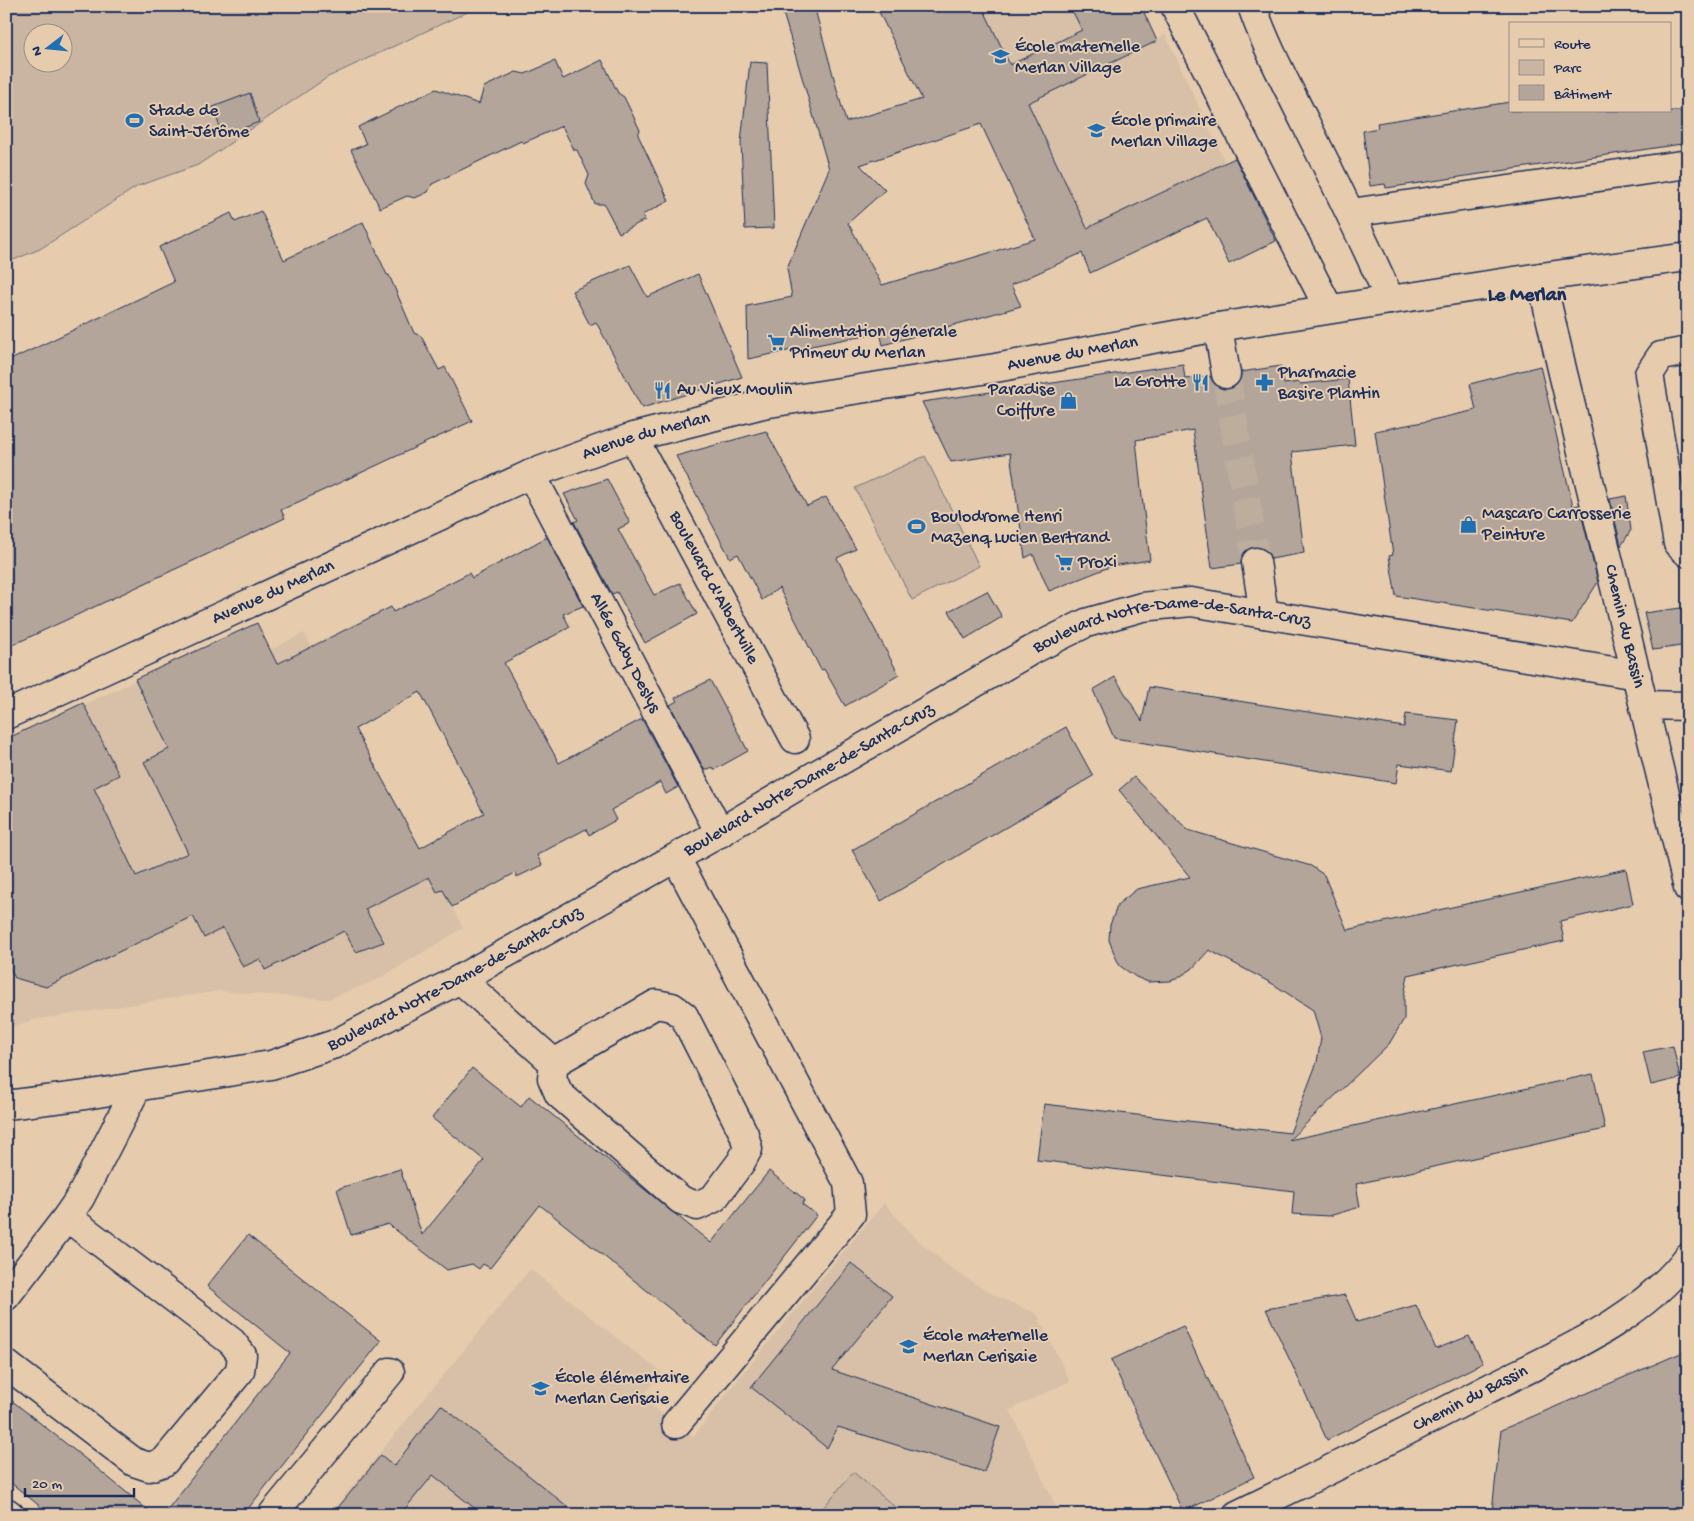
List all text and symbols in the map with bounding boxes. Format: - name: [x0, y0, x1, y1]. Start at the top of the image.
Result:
- north arrow: [22, 22, 72, 72]
- legend: [1509, 22, 1672, 112]
- text: Route: [1554, 36, 1591, 54]
- place label: École maternelle Merlan Village: [1015, 37, 1141, 79]
- text: N: [28, 44, 47, 58]
- school or university icon: École maternelle Merlan Village: [991, 47, 1011, 67]
- text: Parc: [1553, 60, 1582, 78]
- text: Bâtiment: [1553, 86, 1613, 104]
- place label: Stade de Saint-Jérôme: [149, 101, 250, 143]
- sports icon: Stade de Saint-Jérôme: [125, 111, 145, 131]
- place label: École primaire Merlan Village: [1111, 111, 1218, 153]
- school or university icon: École primaire Merlan Village: [1087, 121, 1107, 141]
- district label: Le Merlan: [1488, 285, 1567, 308]
- place label: Alimentation génerale Primeur du Merlan: [789, 322, 958, 364]
- street label: Avenue du Merlan: [1006, 331, 1140, 376]
- supermarket icon: Alimentation génerale Primeur du Merlan: [766, 332, 786, 352]
- place label: Pharmacie Basire Plantin: [1277, 363, 1380, 405]
- place label: La Grotte: [1114, 372, 1187, 393]
- restaurant icon: La Grotte: [1190, 372, 1210, 392]
- pharmacy icon: Pharmacie Basire Plantin: [1254, 373, 1274, 393]
- restaurant icon: Au Vieux Moulin: [653, 380, 673, 400]
- place label: Au Vieux Moulin: [677, 380, 793, 401]
- place label: Paradise Coiffure: [987, 380, 1056, 422]
- shop icon: Paradise Coiffure: [1059, 390, 1079, 410]
- street label: Avenue du Merlan: [579, 407, 713, 465]
- place label: Mascaro Carrosserie Peinture: [1481, 504, 1632, 546]
- street label: Boulevard d'Albertville: [664, 507, 764, 668]
- place label: Boulodrome Henri Mazenq Lucien Bertrand: [930, 507, 1111, 549]
- shop icon: Mascaro Carrosserie Peinture: [1458, 514, 1478, 534]
- sports icon: Boulodrome Henri Mazenq Lucien Bertrand: [907, 517, 927, 537]
- supermarket icon: Proxi: [1054, 553, 1074, 573]
- place label: Proxi: [1077, 553, 1117, 574]
- street label: Avenue du Merlan: [209, 555, 338, 630]
- street label: Chemin du Bassin: [1599, 562, 1650, 691]
- street label: Allée Gaby Deslys: [585, 589, 666, 717]
- street label: Boulevard Notre-Dame-de-Santa-Cruz: [1029, 591, 1313, 659]
- street label: Boulevard Notre-Dame-de-Santa-Cruz: [679, 698, 939, 862]
- street label: Boulevard Notre-Dame-de-Santa-Cruz: [324, 901, 587, 1056]
- place label: École maternelle Merlan Cerisaie: [923, 1326, 1049, 1368]
- school or university icon: École maternelle Merlan Cerisaie: [899, 1336, 919, 1356]
- street label: Chemin du Bassin: [1409, 1360, 1532, 1437]
- place label: École élémentaire Merlan Cerisaie: [555, 1368, 690, 1410]
- school or university icon: École élémentaire Merlan Cerisaie: [531, 1378, 551, 1398]
- scale bar: [25, 1466, 134, 1498]
- text: 20 m: [32, 1476, 62, 1494]

